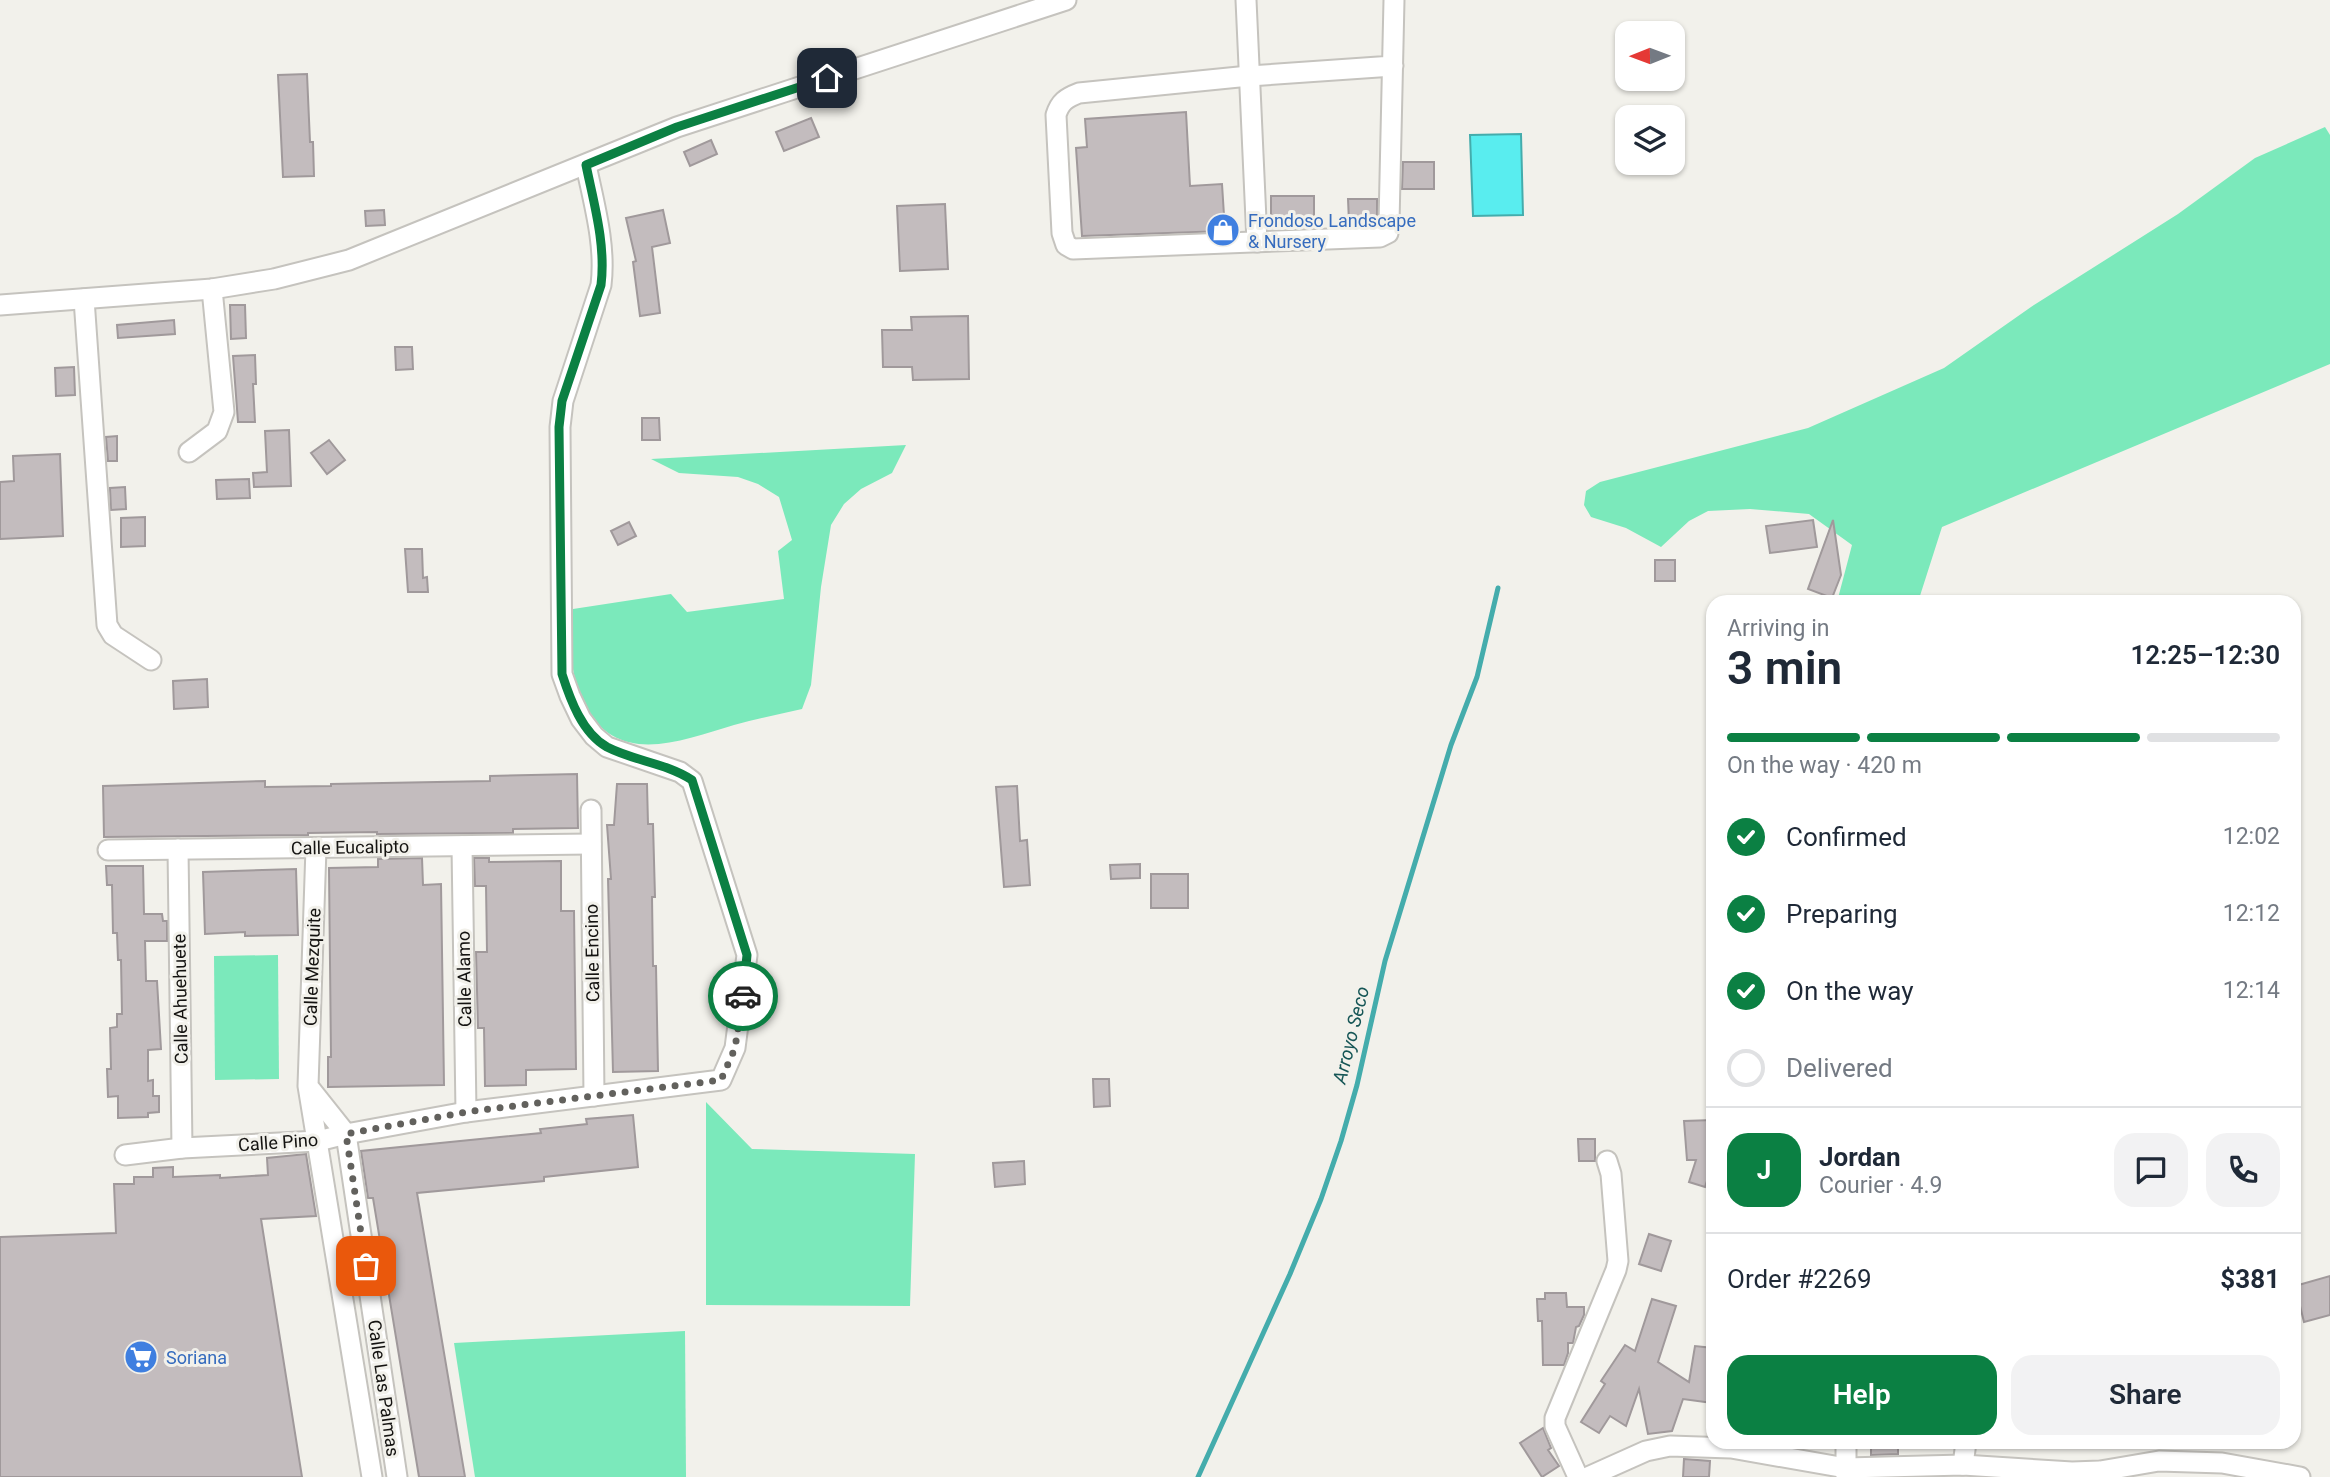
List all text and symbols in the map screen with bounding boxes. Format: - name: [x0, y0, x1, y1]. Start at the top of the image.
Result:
- north arrow: [1615, 21, 1685, 91]
- map controls: [1615, 21, 1685, 175]
- pin: [797, 48, 857, 108]
- icon: home: [808, 59, 846, 97]
- button: layers: [1615, 105, 1685, 175]
- place label: Frondoso Landscape & Nursery: [1248, 210, 1416, 252]
- shop icon: Frondoso Landscape & Nursery: [1204, 211, 1242, 249]
- text: Arriving in: [1727, 615, 1830, 642]
- text: 12:25–12:30: [2130, 640, 2280, 670]
- text: 3 min: [1727, 641, 1842, 695]
- text: On the way · 420 m: [1727, 752, 1922, 779]
- icon: check: [1727, 818, 1765, 856]
- text: Confirmed: [1786, 822, 1907, 852]
- text: 12:02: [2223, 823, 2280, 850]
- street label: Calle Eucalipto: [291, 835, 409, 859]
- icon: check: [1727, 895, 1765, 933]
- text: Preparing: [1786, 899, 1898, 929]
- text: 12:12: [2223, 900, 2280, 927]
- street label: Calle Encino: [581, 904, 603, 1002]
- street label: Calle Mezquite: [299, 908, 325, 1026]
- street label: Calle Alamo: [453, 931, 475, 1027]
- street label: Calle Ahuehuete: [168, 934, 192, 1064]
- courier: [708, 961, 778, 1031]
- icon: check: [1727, 972, 1765, 1010]
- text: On the way: [1786, 976, 1914, 1006]
- icon: car: [724, 977, 762, 1015]
- text: 12:14: [2223, 977, 2280, 1004]
- water label: Arroyo Seco: [1328, 984, 1374, 1087]
- text: Delivered: [1786, 1053, 1893, 1083]
- street label: Calle Pino: [237, 1129, 319, 1155]
- button: chat: [2114, 1133, 2188, 1207]
- button: phone: [2206, 1133, 2280, 1207]
- text: Jordan: [1819, 1142, 1901, 1172]
- text: J: [1757, 1155, 1771, 1185]
- text: Courier · 4.9: [1819, 1172, 1942, 1199]
- pin: [336, 1236, 396, 1296]
- icon: bag: [347, 1247, 385, 1285]
- text: Order #2269: [1727, 1264, 1872, 1294]
- text: $381: [2220, 1264, 2280, 1294]
- street label: Calle Las Palmas: [364, 1318, 404, 1458]
- supermarket icon: Soriana: [122, 1338, 160, 1376]
- place label: Soriana: [166, 1347, 227, 1368]
- button: Help: [1727, 1355, 1997, 1435]
- button: Share: [2011, 1355, 2280, 1435]

